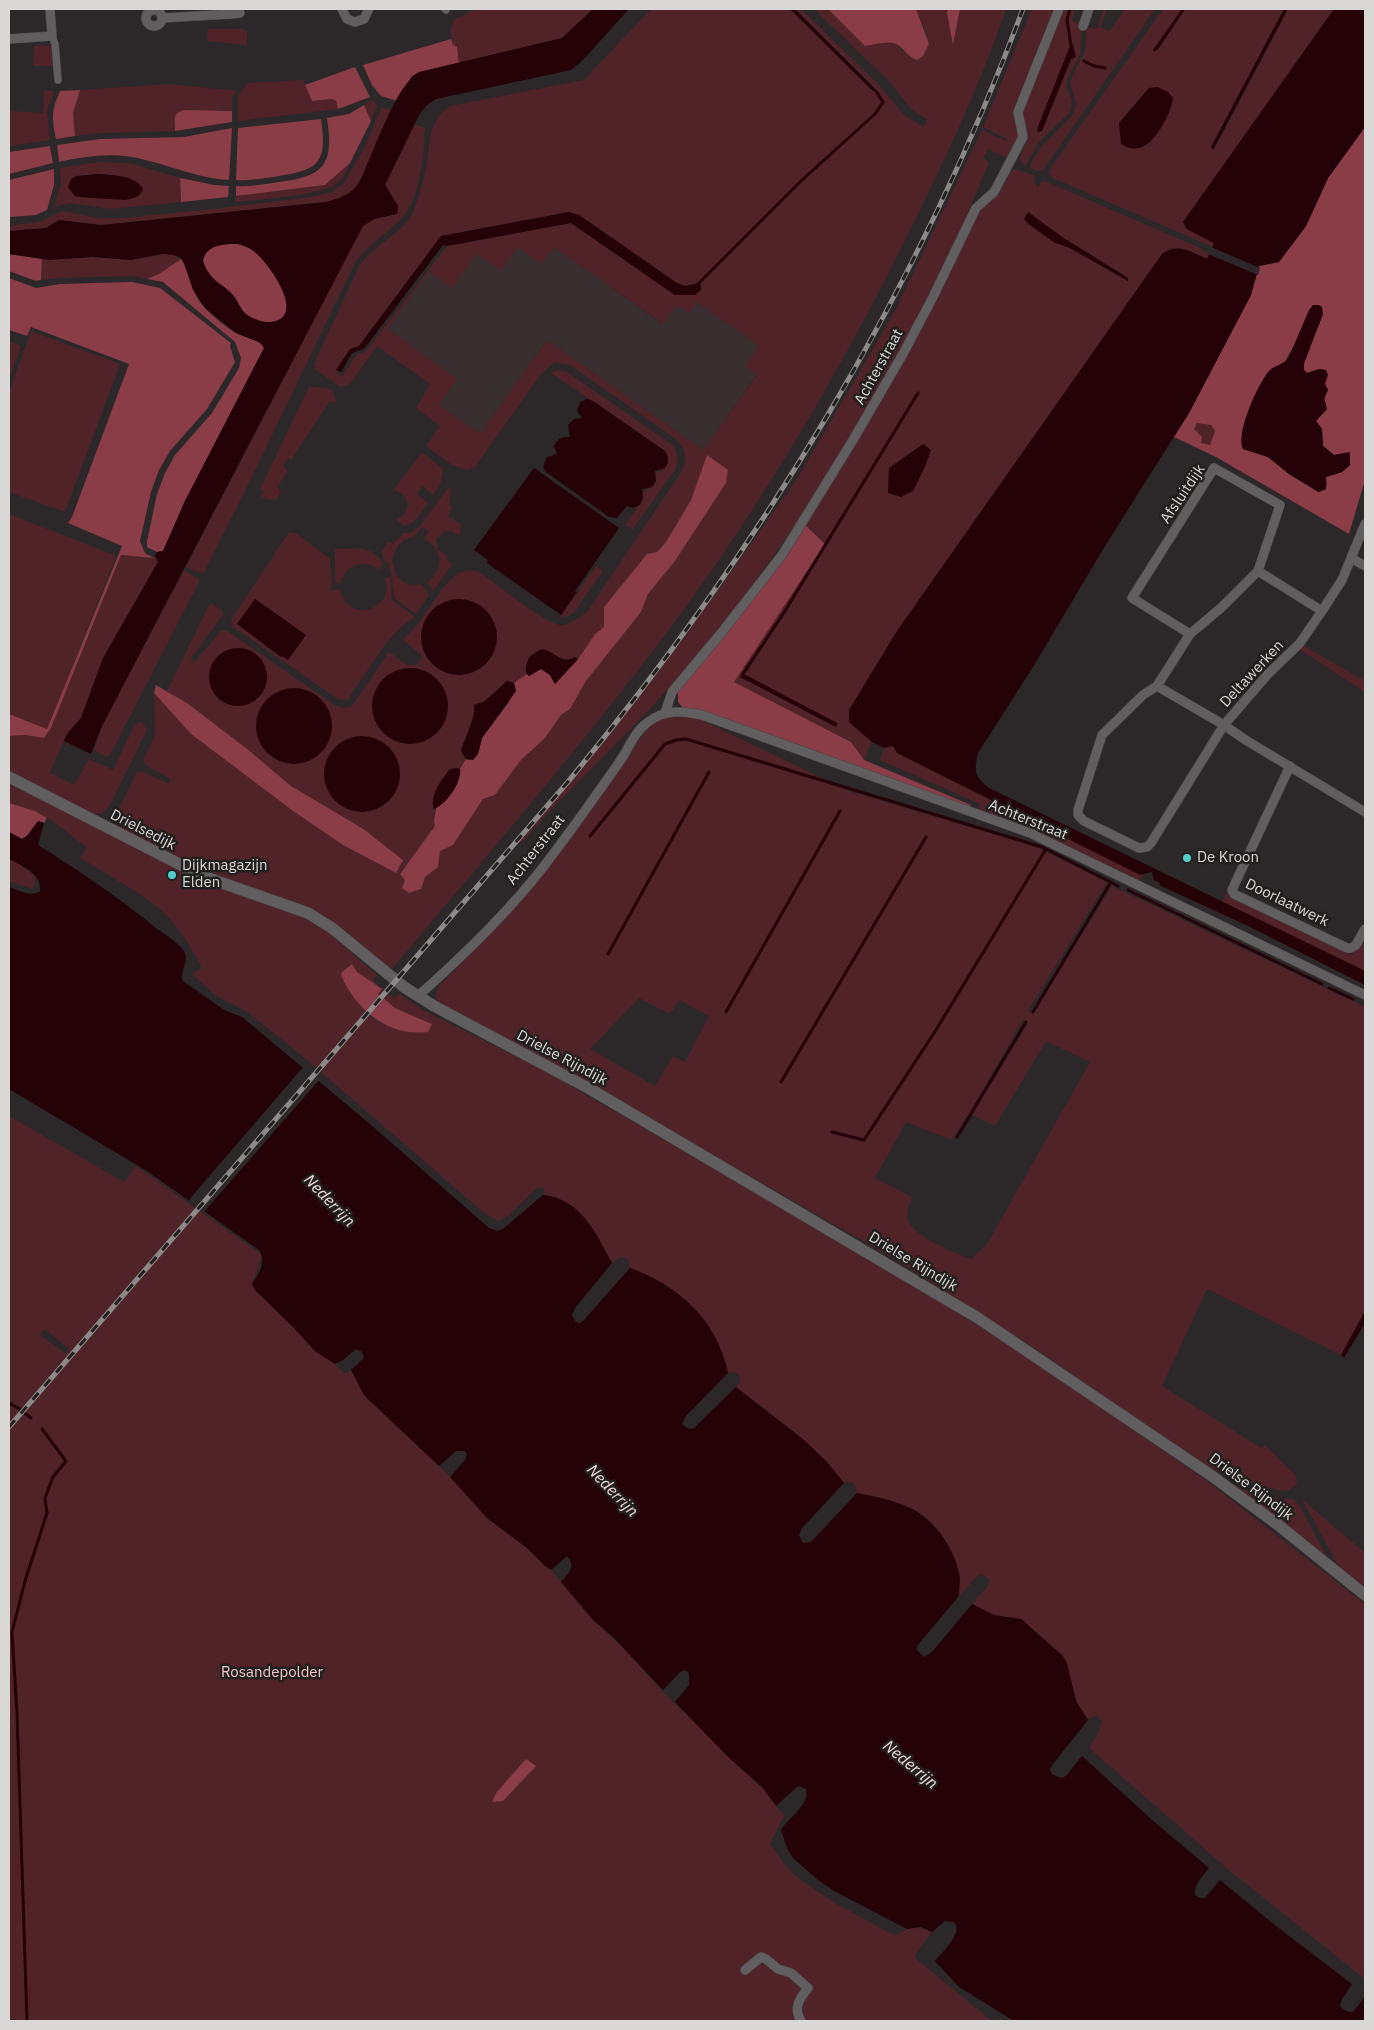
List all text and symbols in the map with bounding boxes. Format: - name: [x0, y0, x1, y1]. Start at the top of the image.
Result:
- street label: Achterstraat: [851, 326, 907, 408]
- street label: Afsluitdijk: [1157, 461, 1209, 527]
- street label: Deltawerken: [1216, 637, 1288, 711]
- street label: Achterstraat: [986, 796, 1070, 844]
- street label: Drielsedijk: [107, 806, 179, 854]
- street label: Achterstraat: [503, 811, 569, 889]
- place label: De Kroon: [1197, 849, 1259, 867]
- marker: De Kroon: [1181, 852, 1193, 864]
- place label: Dijkmagazijn Elden: [182, 857, 267, 892]
- marker: Dijkmagazijn Elden: [166, 869, 178, 881]
- street label: Doorlaatwerk: [1242, 875, 1332, 931]
- street label: Drielse Rijndijk: [513, 1026, 611, 1090]
- water label: Nederrijn: [299, 1171, 359, 1231]
- street label: Drielse Rijndijk: [865, 1228, 961, 1296]
- street label: Drielse Rijndijk: [1205, 1450, 1297, 1524]
- water label: Nederrijn: [582, 1461, 642, 1521]
- park label: Rosandepolder: [221, 1664, 323, 1682]
- water label: Nederrijn: [879, 1737, 941, 1793]

